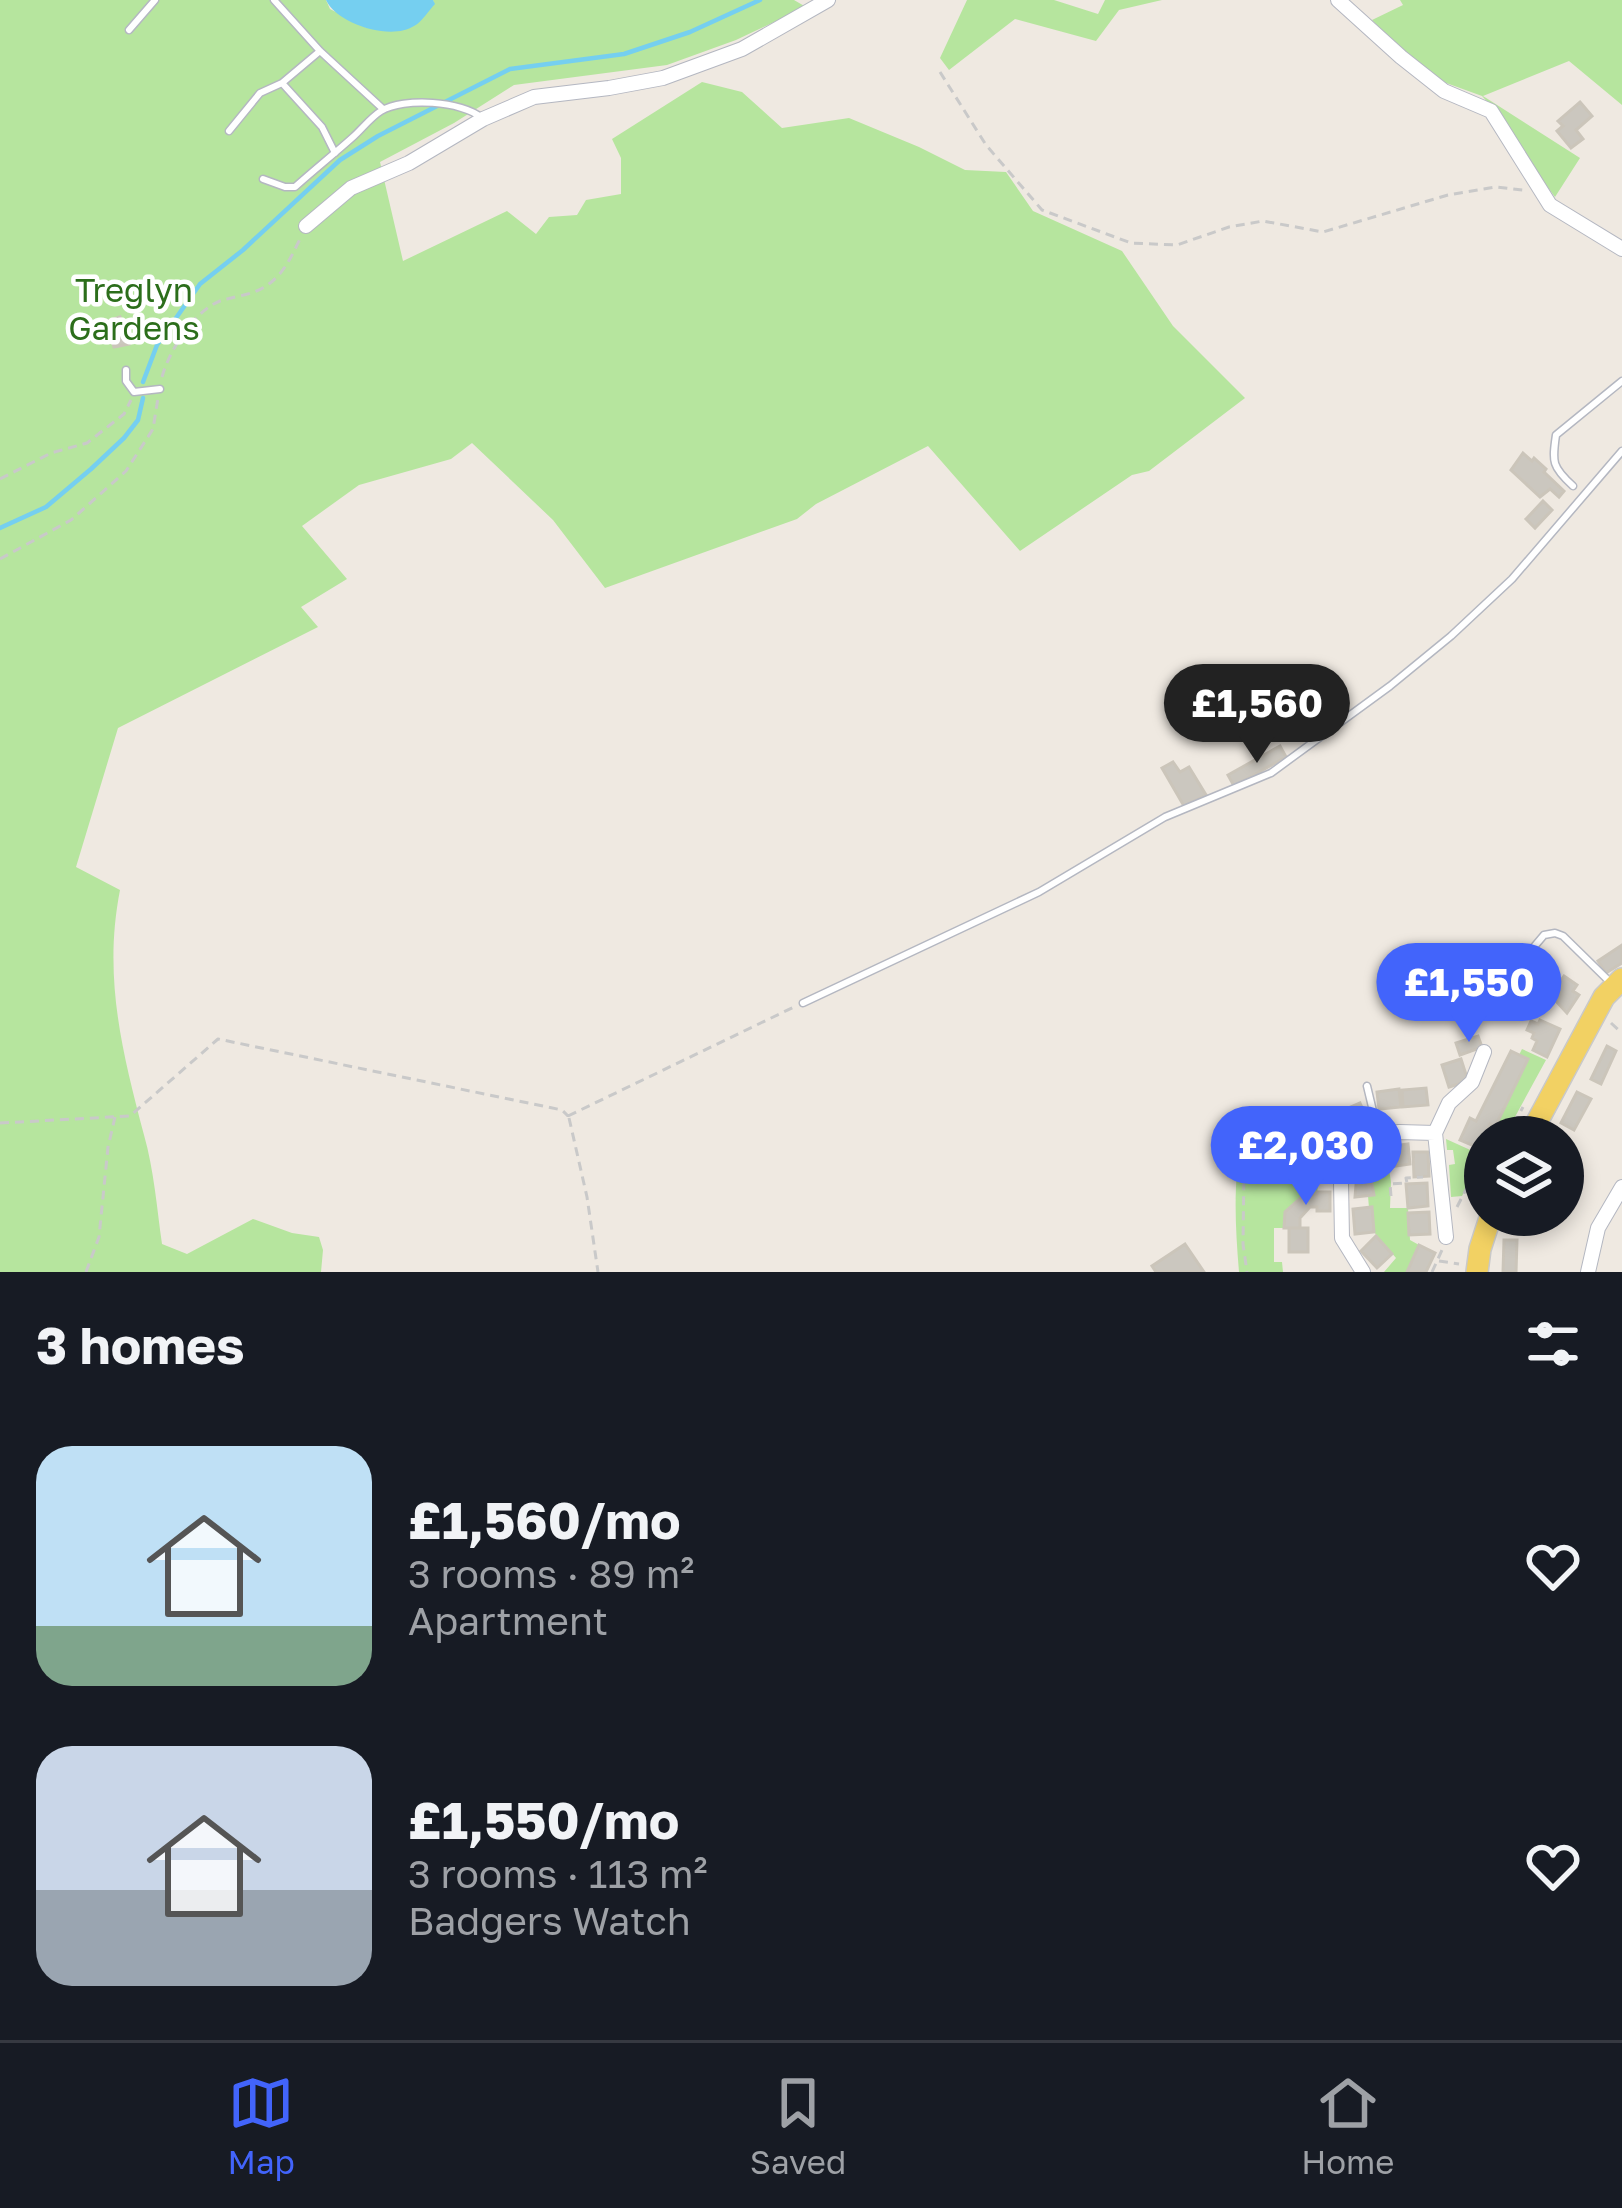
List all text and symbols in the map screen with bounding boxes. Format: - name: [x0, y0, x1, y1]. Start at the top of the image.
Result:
- park label: Treglyn Gardens: [68, 270, 200, 347]
- pin: £1,560: [1159, 664, 1355, 766]
- text: £1,560: [1191, 679, 1323, 726]
- pin: £1,550: [1371, 943, 1567, 1045]
- text: £1,550: [1403, 958, 1535, 1005]
- pin: £2,030: [1208, 1106, 1404, 1208]
- map controls: [1464, 1116, 1584, 1236]
- button: layers: [1464, 1116, 1584, 1236]
- text: £2,030: [1238, 1121, 1374, 1168]
- icon: filters: [1520, 1311, 1586, 1377]
- text: 3 homes: [36, 1314, 245, 1375]
- text: £1,560/mo: [408, 1489, 681, 1550]
- icon: home: [132, 1494, 276, 1638]
- icon: heart: [1520, 1533, 1586, 1599]
- text: 3 rooms · 89 m²: [408, 1550, 694, 1597]
- text: Apartment: [408, 1597, 608, 1644]
- text: £1,550/mo: [408, 1789, 679, 1850]
- icon: home: [132, 1794, 276, 1938]
- icon: heart: [1520, 1833, 1586, 1899]
- text: 3 rooms · 113 m²: [408, 1850, 708, 1897]
- text: Badgers Watch: [408, 1897, 691, 1944]
- tab: Map: [228, 2070, 295, 2181]
- tab: Saved: [750, 2070, 846, 2181]
- tab: Home: [1301, 2070, 1394, 2181]

